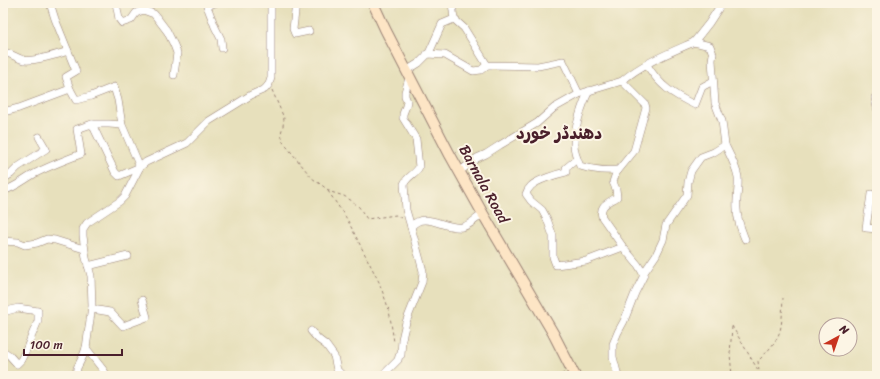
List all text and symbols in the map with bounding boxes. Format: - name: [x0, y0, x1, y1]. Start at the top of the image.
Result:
- district label: دھندڈر خورد: [516, 118, 602, 148]
- street label: Barnala Road: [452, 140, 517, 229]
- north arrow: [818, 317, 858, 357]
- text: N: [834, 319, 853, 340]
- scale bar: [24, 331, 122, 357]
- text: 100 m: [30, 334, 63, 356]

